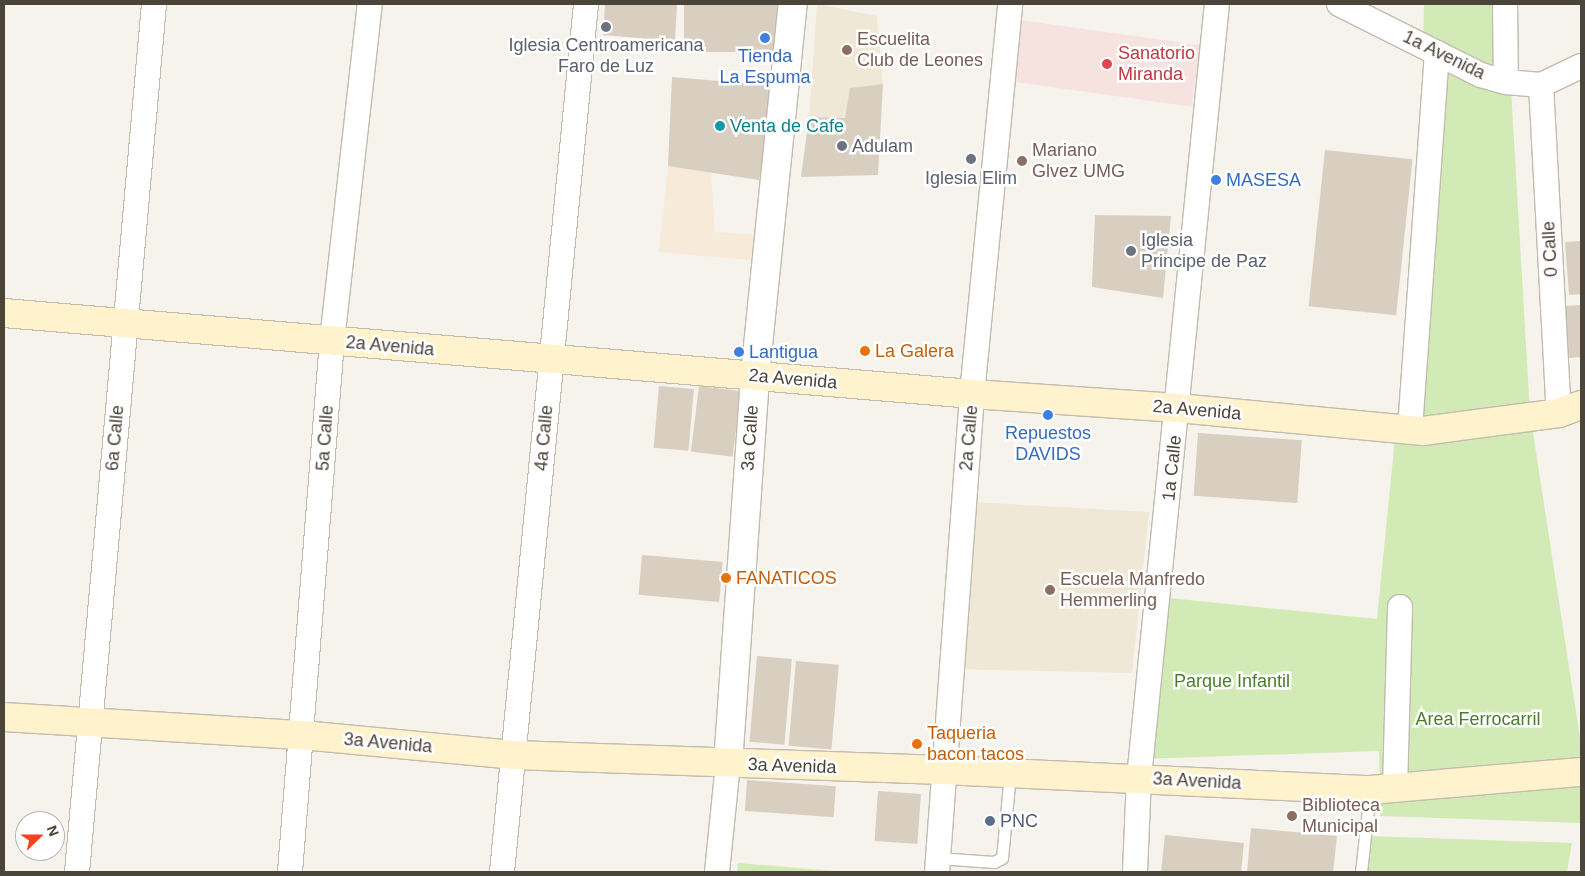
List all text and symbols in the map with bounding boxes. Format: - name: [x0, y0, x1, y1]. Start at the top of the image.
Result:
- marker: Iglesia Centroamericana Faro de Luz: [600, 21, 612, 33]
- street label: 1a Avenida: [1399, 26, 1489, 84]
- place label: Escuelita Club de Leones: [857, 29, 983, 72]
- marker: Tienda La Espuma: [759, 32, 771, 44]
- place label: Iglesia Centroamericana Faro de Luz: [508, 35, 704, 78]
- place label: Sanatorio Miranda: [1118, 43, 1195, 86]
- marker: Escuelita Club de Leones: [841, 44, 853, 56]
- place label: Tienda La Espuma: [719, 46, 811, 88]
- marker: Sanatorio Miranda: [1100, 57, 1114, 71]
- place label: Venta de Cafe: [730, 115, 844, 137]
- marker: Venta de Cafe: [714, 120, 726, 132]
- place label: Adulam: [852, 135, 913, 157]
- marker: Adulam: [836, 140, 848, 152]
- place label: Mariano Glvez UMG: [1032, 140, 1125, 182]
- marker: Iglesia Elim: [965, 153, 977, 165]
- marker: Mariano Glvez UMG: [1016, 155, 1028, 167]
- place label: Iglesia Elim: [925, 167, 1017, 189]
- place label: MASESA: [1226, 169, 1301, 191]
- marker: MASESA: [1210, 174, 1222, 186]
- street label: 0 Calle: [1538, 220, 1562, 278]
- place label: Iglesia Principe de Paz: [1141, 230, 1267, 272]
- marker: Iglesia Principe de Paz: [1125, 245, 1137, 257]
- street label: 2a Avenida: [344, 331, 436, 361]
- place label: La Galera: [875, 340, 954, 362]
- place label: Lantigua: [749, 341, 818, 363]
- marker: La Galera: [859, 345, 871, 357]
- marker: Lantigua: [733, 346, 745, 358]
- street label: 2a Avenida: [747, 364, 839, 394]
- street label: 2a Avenida: [1151, 395, 1243, 425]
- street label: 6a Calle: [101, 404, 129, 472]
- street label: 5a Calle: [312, 404, 338, 472]
- street label: 4a Calle: [530, 404, 558, 472]
- street label: 3a Calle: [737, 404, 763, 472]
- street label: 2a Calle: [955, 404, 983, 472]
- marker: Repuestos DAVIDS: [1042, 409, 1054, 421]
- place label: Repuestos DAVIDS: [1005, 423, 1091, 466]
- street label: 1a Calle: [1158, 434, 1186, 502]
- place label: FANATICOS: [736, 567, 837, 589]
- place label: Escuela Manfredo Hemmerling: [1060, 569, 1205, 612]
- marker: FANATICOS: [720, 572, 732, 584]
- marker: Escuela Manfredo Hemmerling: [1044, 584, 1056, 596]
- park label: Parque Infantil: [1174, 670, 1290, 692]
- park label: Area Ferrocarril: [1415, 708, 1541, 730]
- place label: Taqueria bacon tacos: [927, 723, 1024, 766]
- street label: 3a Avenida: [342, 728, 434, 758]
- marker: Taqueria bacon tacos: [911, 738, 923, 750]
- street label: 3a Avenida: [747, 754, 837, 778]
- street label: 3a Avenida: [1152, 768, 1242, 794]
- place label: Biblioteca Municipal: [1302, 795, 1380, 838]
- place label: PNC: [1000, 810, 1038, 832]
- marker: Biblioteca Municipal: [1286, 810, 1298, 822]
- north arrow: [15, 811, 65, 861]
- marker: PNC: [984, 815, 996, 827]
- text: N: [44, 823, 62, 838]

